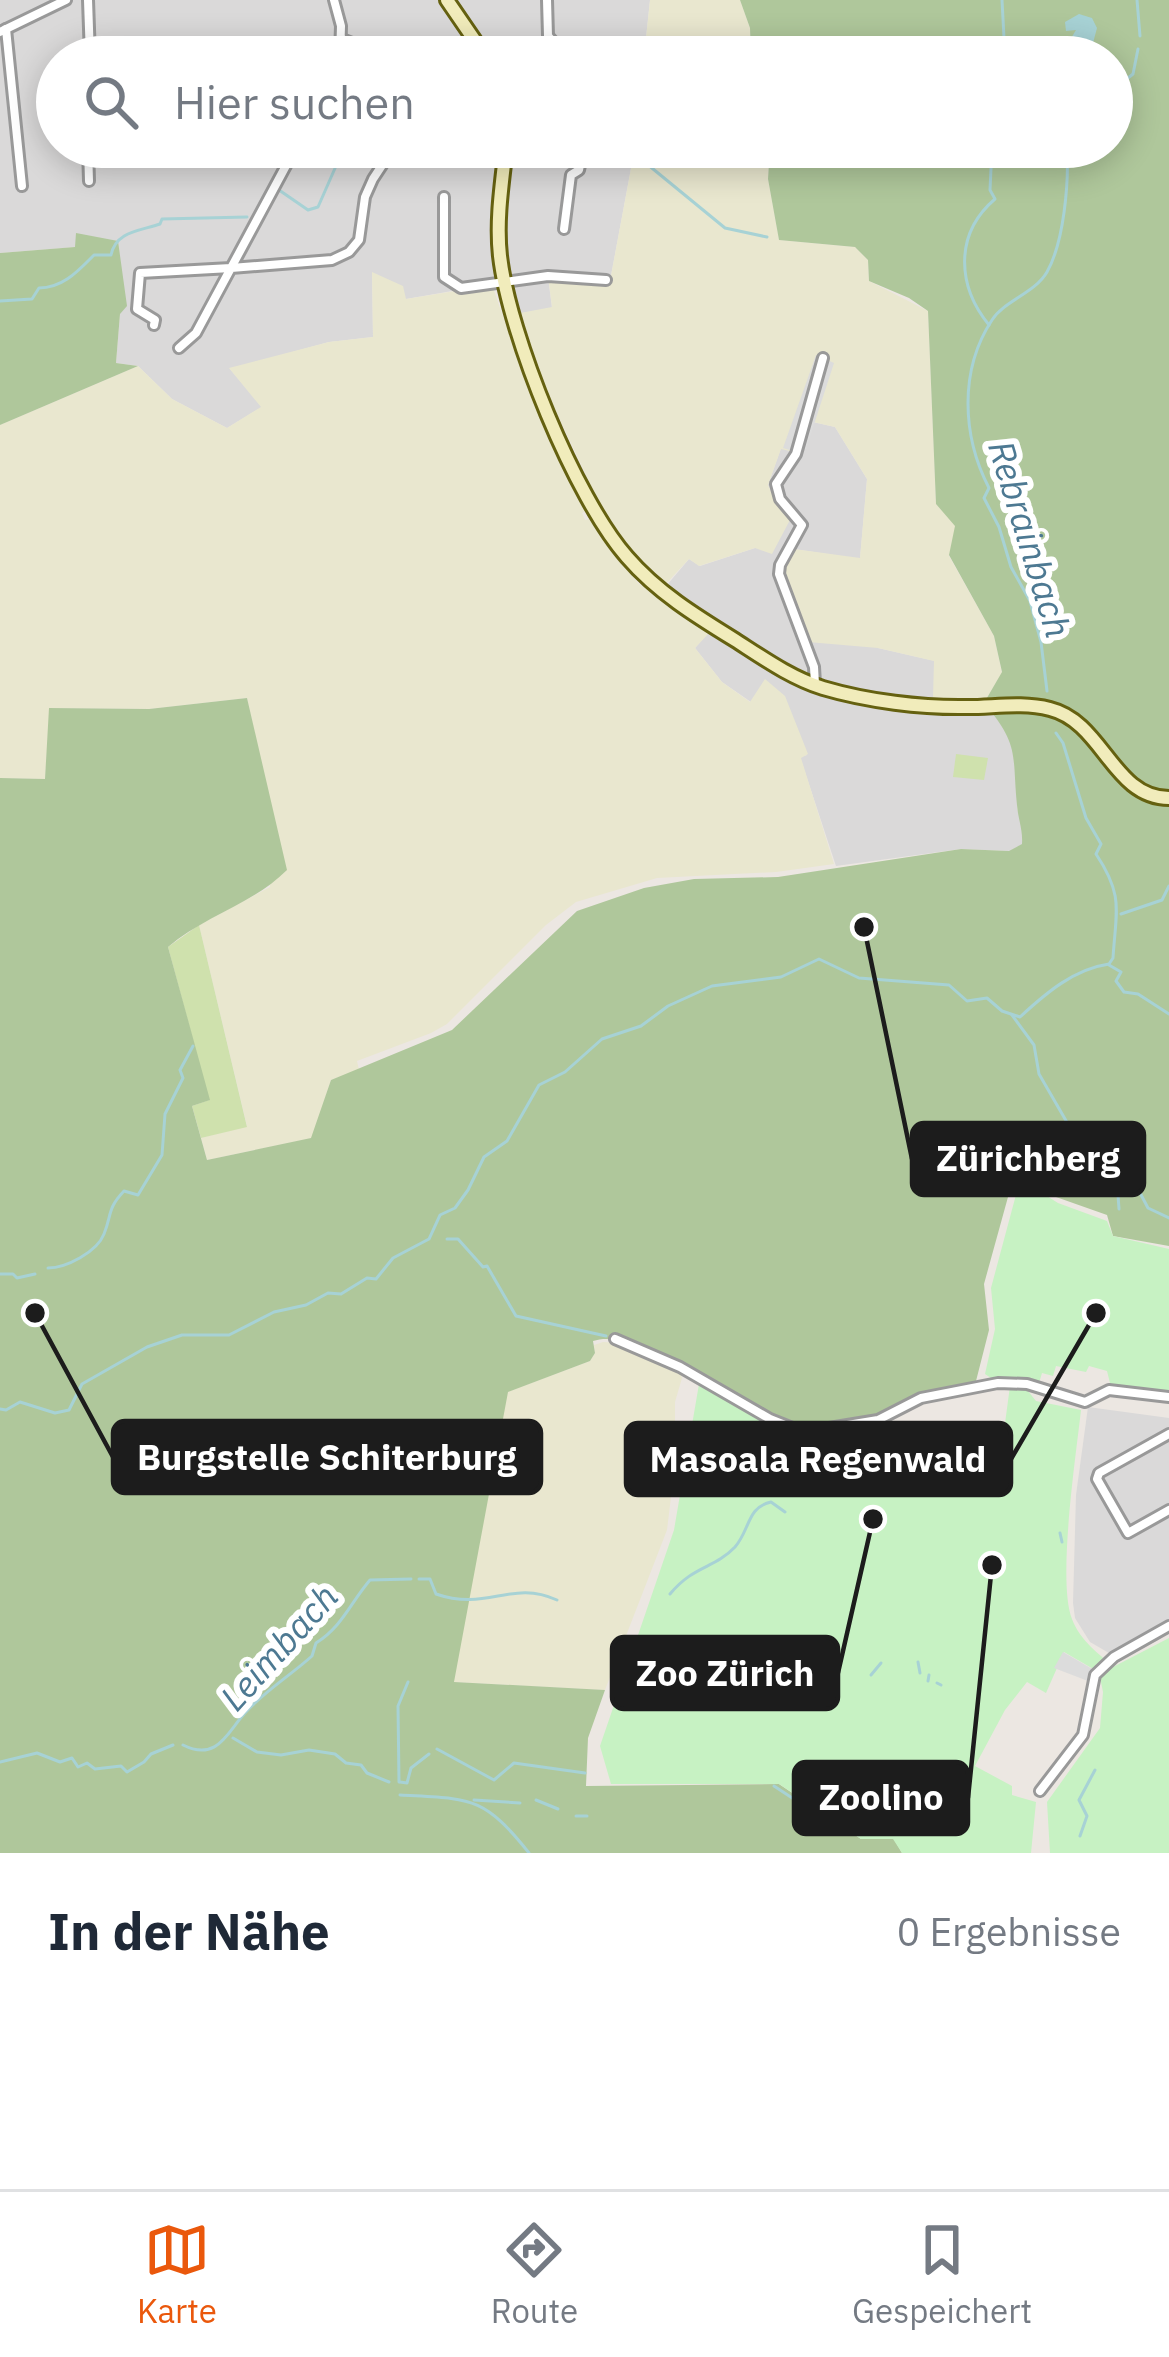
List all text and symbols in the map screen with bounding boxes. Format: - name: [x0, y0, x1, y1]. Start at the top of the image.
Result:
- search box: [36, 36, 1133, 168]
- icon: search: [78, 69, 144, 135]
- text: Hier suchen: [174, 73, 415, 131]
- water label: Rebrainbach: [978, 435, 1083, 643]
- callout: Zürichberg: [912, 1123, 1144, 1195]
- text: Zürichberg: [936, 1134, 1120, 1181]
- callout: Burgstelle Schiterburg: [113, 1421, 541, 1493]
- callout: Masoala Regenwald: [626, 1423, 1011, 1495]
- text: Burgstelle Schiterburg: [137, 1433, 517, 1480]
- text: Masoala Regenwald: [650, 1435, 986, 1482]
- water label: Leimbach: [209, 1573, 348, 1720]
- callout: Zoo Zürich: [612, 1637, 838, 1709]
- text: Zoo Zürich: [636, 1649, 814, 1696]
- callout: Zoolino: [794, 1762, 968, 1834]
- text: Zoolino: [818, 1773, 944, 1820]
- text: In der Nähe: [48, 1898, 330, 1964]
- text: 0 Ergebnisse: [897, 1906, 1121, 1957]
- tab: Karte: [137, 2217, 217, 2332]
- tab: Route: [491, 2217, 578, 2332]
- tab: Gespeichert: [852, 2217, 1032, 2332]

